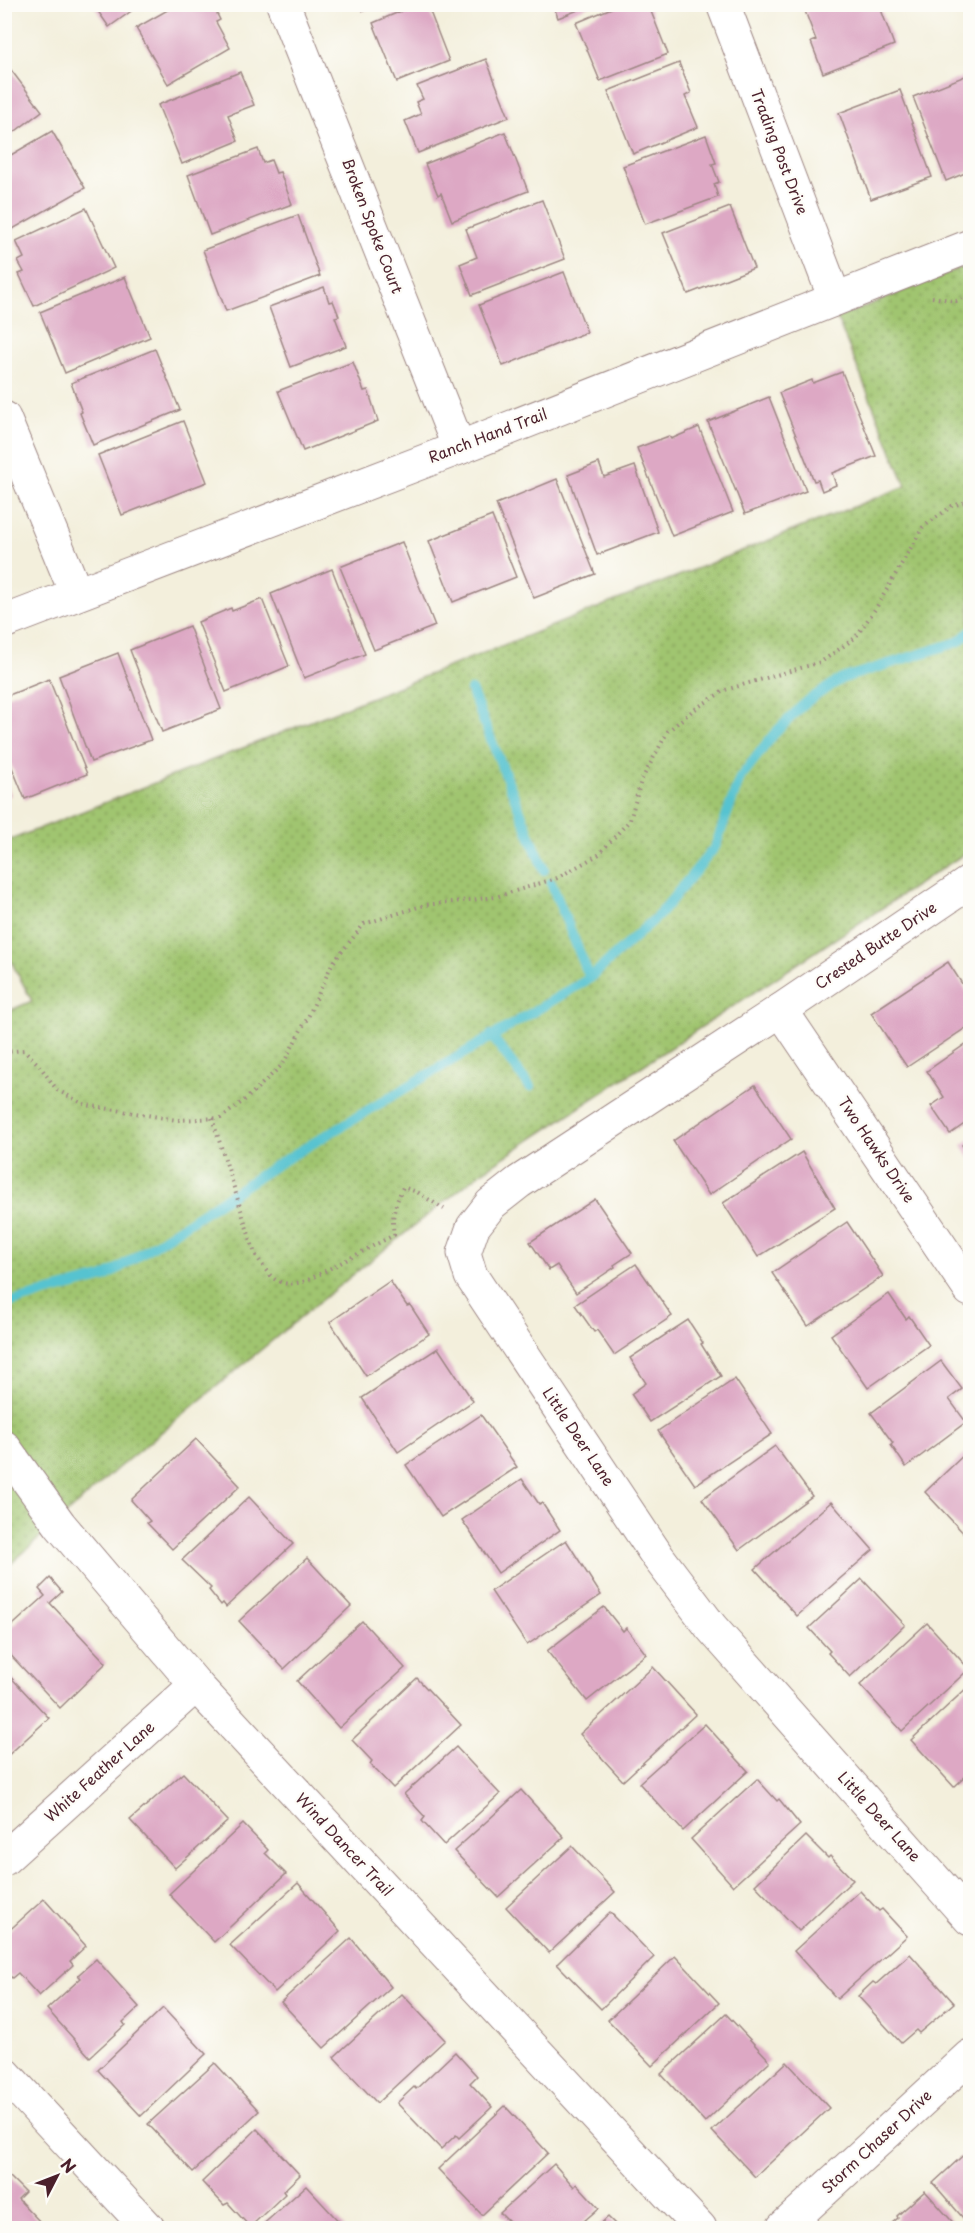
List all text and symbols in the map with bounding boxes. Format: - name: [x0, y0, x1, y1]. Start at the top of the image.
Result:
- street label: Trading Post Drive: [746, 85, 815, 218]
- street label: Broken Spoke Court: [337, 154, 410, 297]
- street label: Ranch Hand Trail: [425, 401, 550, 468]
- street label: Crested Butte Drive: [810, 895, 941, 994]
- street label: Two Hawks Drive: [833, 1092, 921, 1207]
- street label: Little Deer Lane: [538, 1382, 621, 1490]
- street label: White Feather Lane: [39, 1715, 159, 1827]
- street label: Little Deer Lane: [833, 1766, 927, 1866]
- street label: Wind Dancer Trail: [291, 1787, 399, 1901]
- street label: Storm Chaser Drive: [816, 2084, 936, 2198]
- north arrow: [27, 2146, 87, 2206]
- text: N: [56, 2153, 82, 2178]

